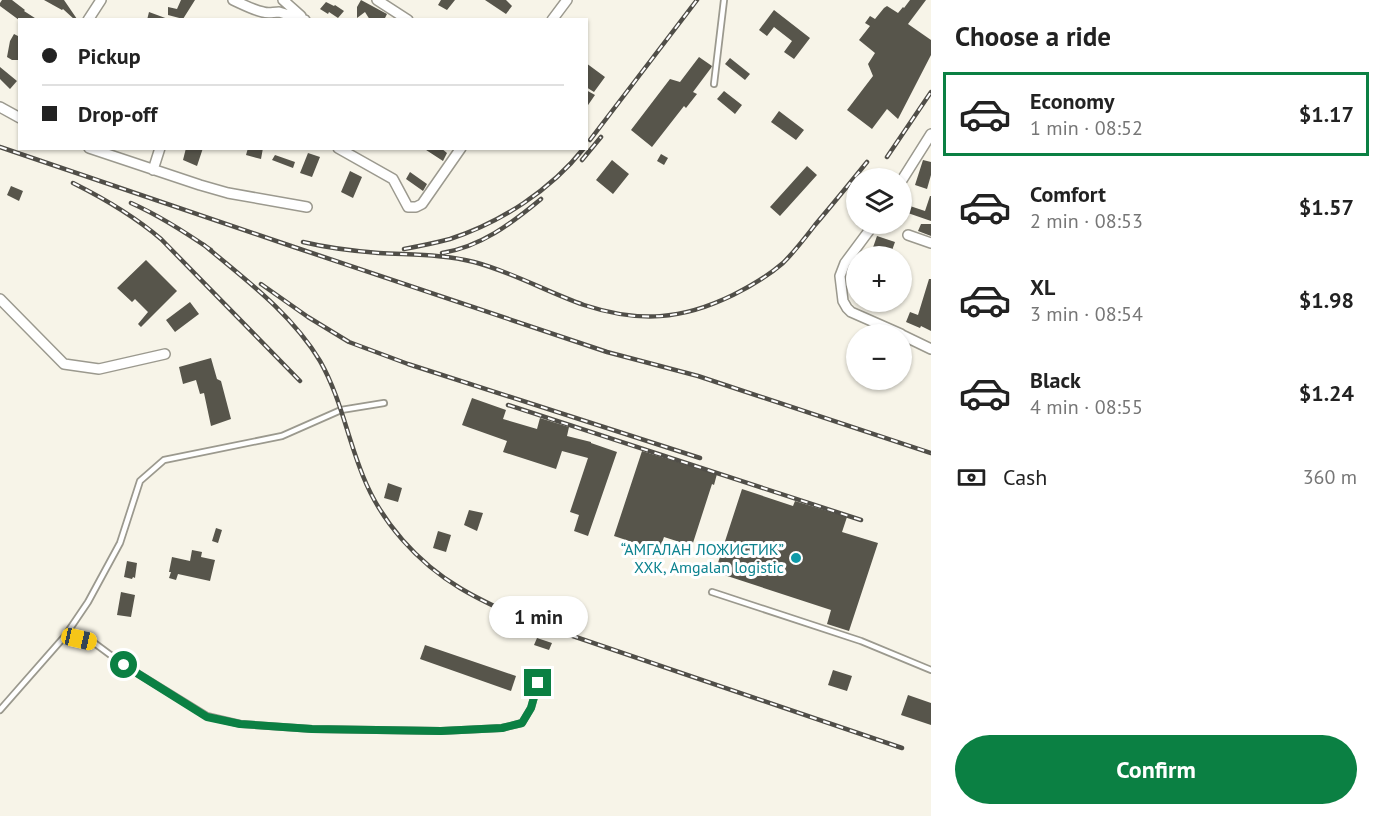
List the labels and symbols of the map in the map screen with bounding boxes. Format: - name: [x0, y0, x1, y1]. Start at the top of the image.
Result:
- place label: “АМГАЛАН ЛОЖИСТИК” ХХК, Amgalan logistic: [621, 539, 784, 577]
- marker: “АМГАЛАН ЛОЖИСТИК” ХХК, Amgalan logistic: [789, 551, 803, 565]
- callout: 1 min: [488, 596, 588, 638]
- car: [59, 626, 99, 652]
- route start: [110, 651, 137, 678]
- route end: [524, 669, 551, 696]

